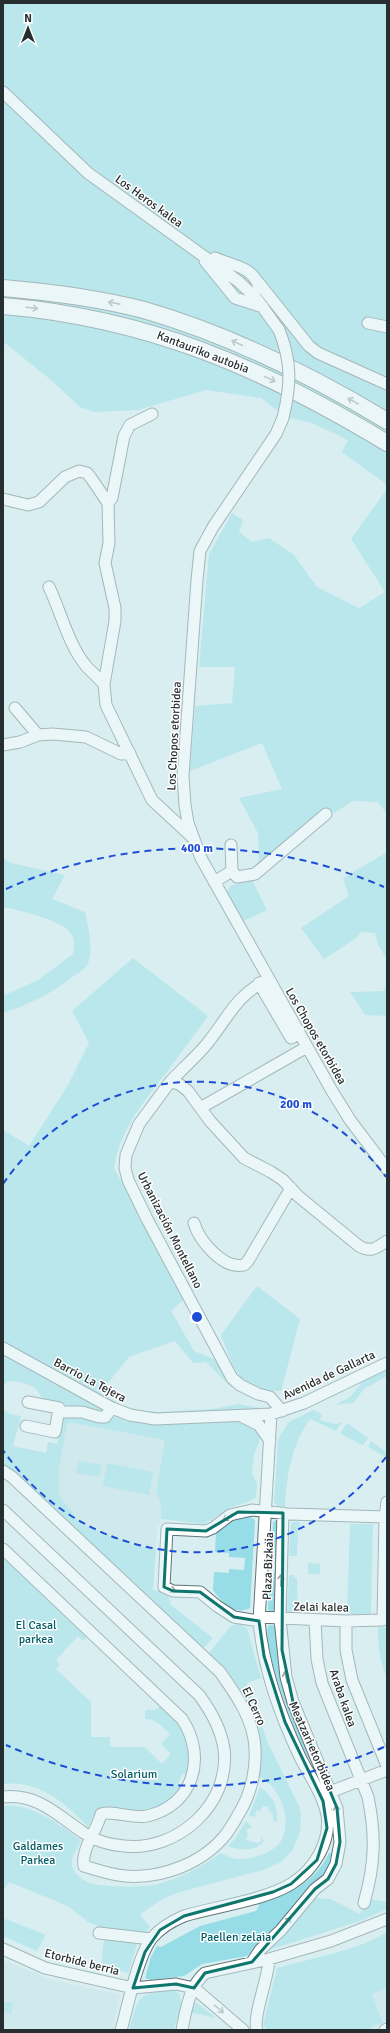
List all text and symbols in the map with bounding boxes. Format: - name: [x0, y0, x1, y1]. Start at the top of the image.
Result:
- north arrow: [8, 8, 48, 48]
- text: N: [24, 12, 32, 25]
- street label: Los Heros kalea: [112, 172, 186, 231]
- one-way arrow: [107, 299, 120, 307]
- one-way arrow: [25, 304, 38, 312]
- street label: Kantauriko autobia: [154, 328, 251, 377]
- one-way arrow: [231, 339, 243, 346]
- one-way arrow: [264, 376, 276, 383]
- one-way arrow: [347, 397, 359, 405]
- street label: Los Chopos etorbidea: [164, 681, 185, 791]
- text: 400 m: [181, 841, 213, 856]
- street label: Los Chopos etorbidea: [282, 985, 349, 1087]
- text: 200 m: [280, 1097, 312, 1112]
- street label: Urbanización Montellano: [134, 1169, 205, 1291]
- centre of rings: [190, 1310, 204, 1324]
- street label: Avenida de Gallarta: [281, 1348, 378, 1403]
- street label: Barrio La Tejera: [51, 1355, 129, 1406]
- one-way arrow: [223, 1513, 234, 1521]
- street label: Plaza Bizkaia: [260, 1532, 277, 1600]
- one-way arrow: [277, 1574, 285, 1587]
- one-way arrow: [164, 1586, 177, 1593]
- street label: Zelai kalea: [293, 1600, 349, 1615]
- park label: El Casal parkea: [15, 1618, 57, 1647]
- street label: Araba kalea: [326, 1667, 359, 1729]
- one-way arrow: [282, 1671, 290, 1684]
- street label: El Cerro: [238, 1684, 269, 1728]
- street label: Meatzari etorbidea: [285, 1699, 338, 1793]
- park label: Solarium: [111, 1767, 157, 1782]
- one-way arrow: [333, 1805, 341, 1818]
- park label: Galdames Parkea: [13, 1839, 63, 1868]
- one-way arrow: [283, 1917, 291, 1928]
- park label: Paellen zelaia: [201, 1930, 271, 1945]
- street label: Etorbide berria: [43, 1946, 121, 1979]
- one-way arrow: [213, 2004, 224, 2013]

